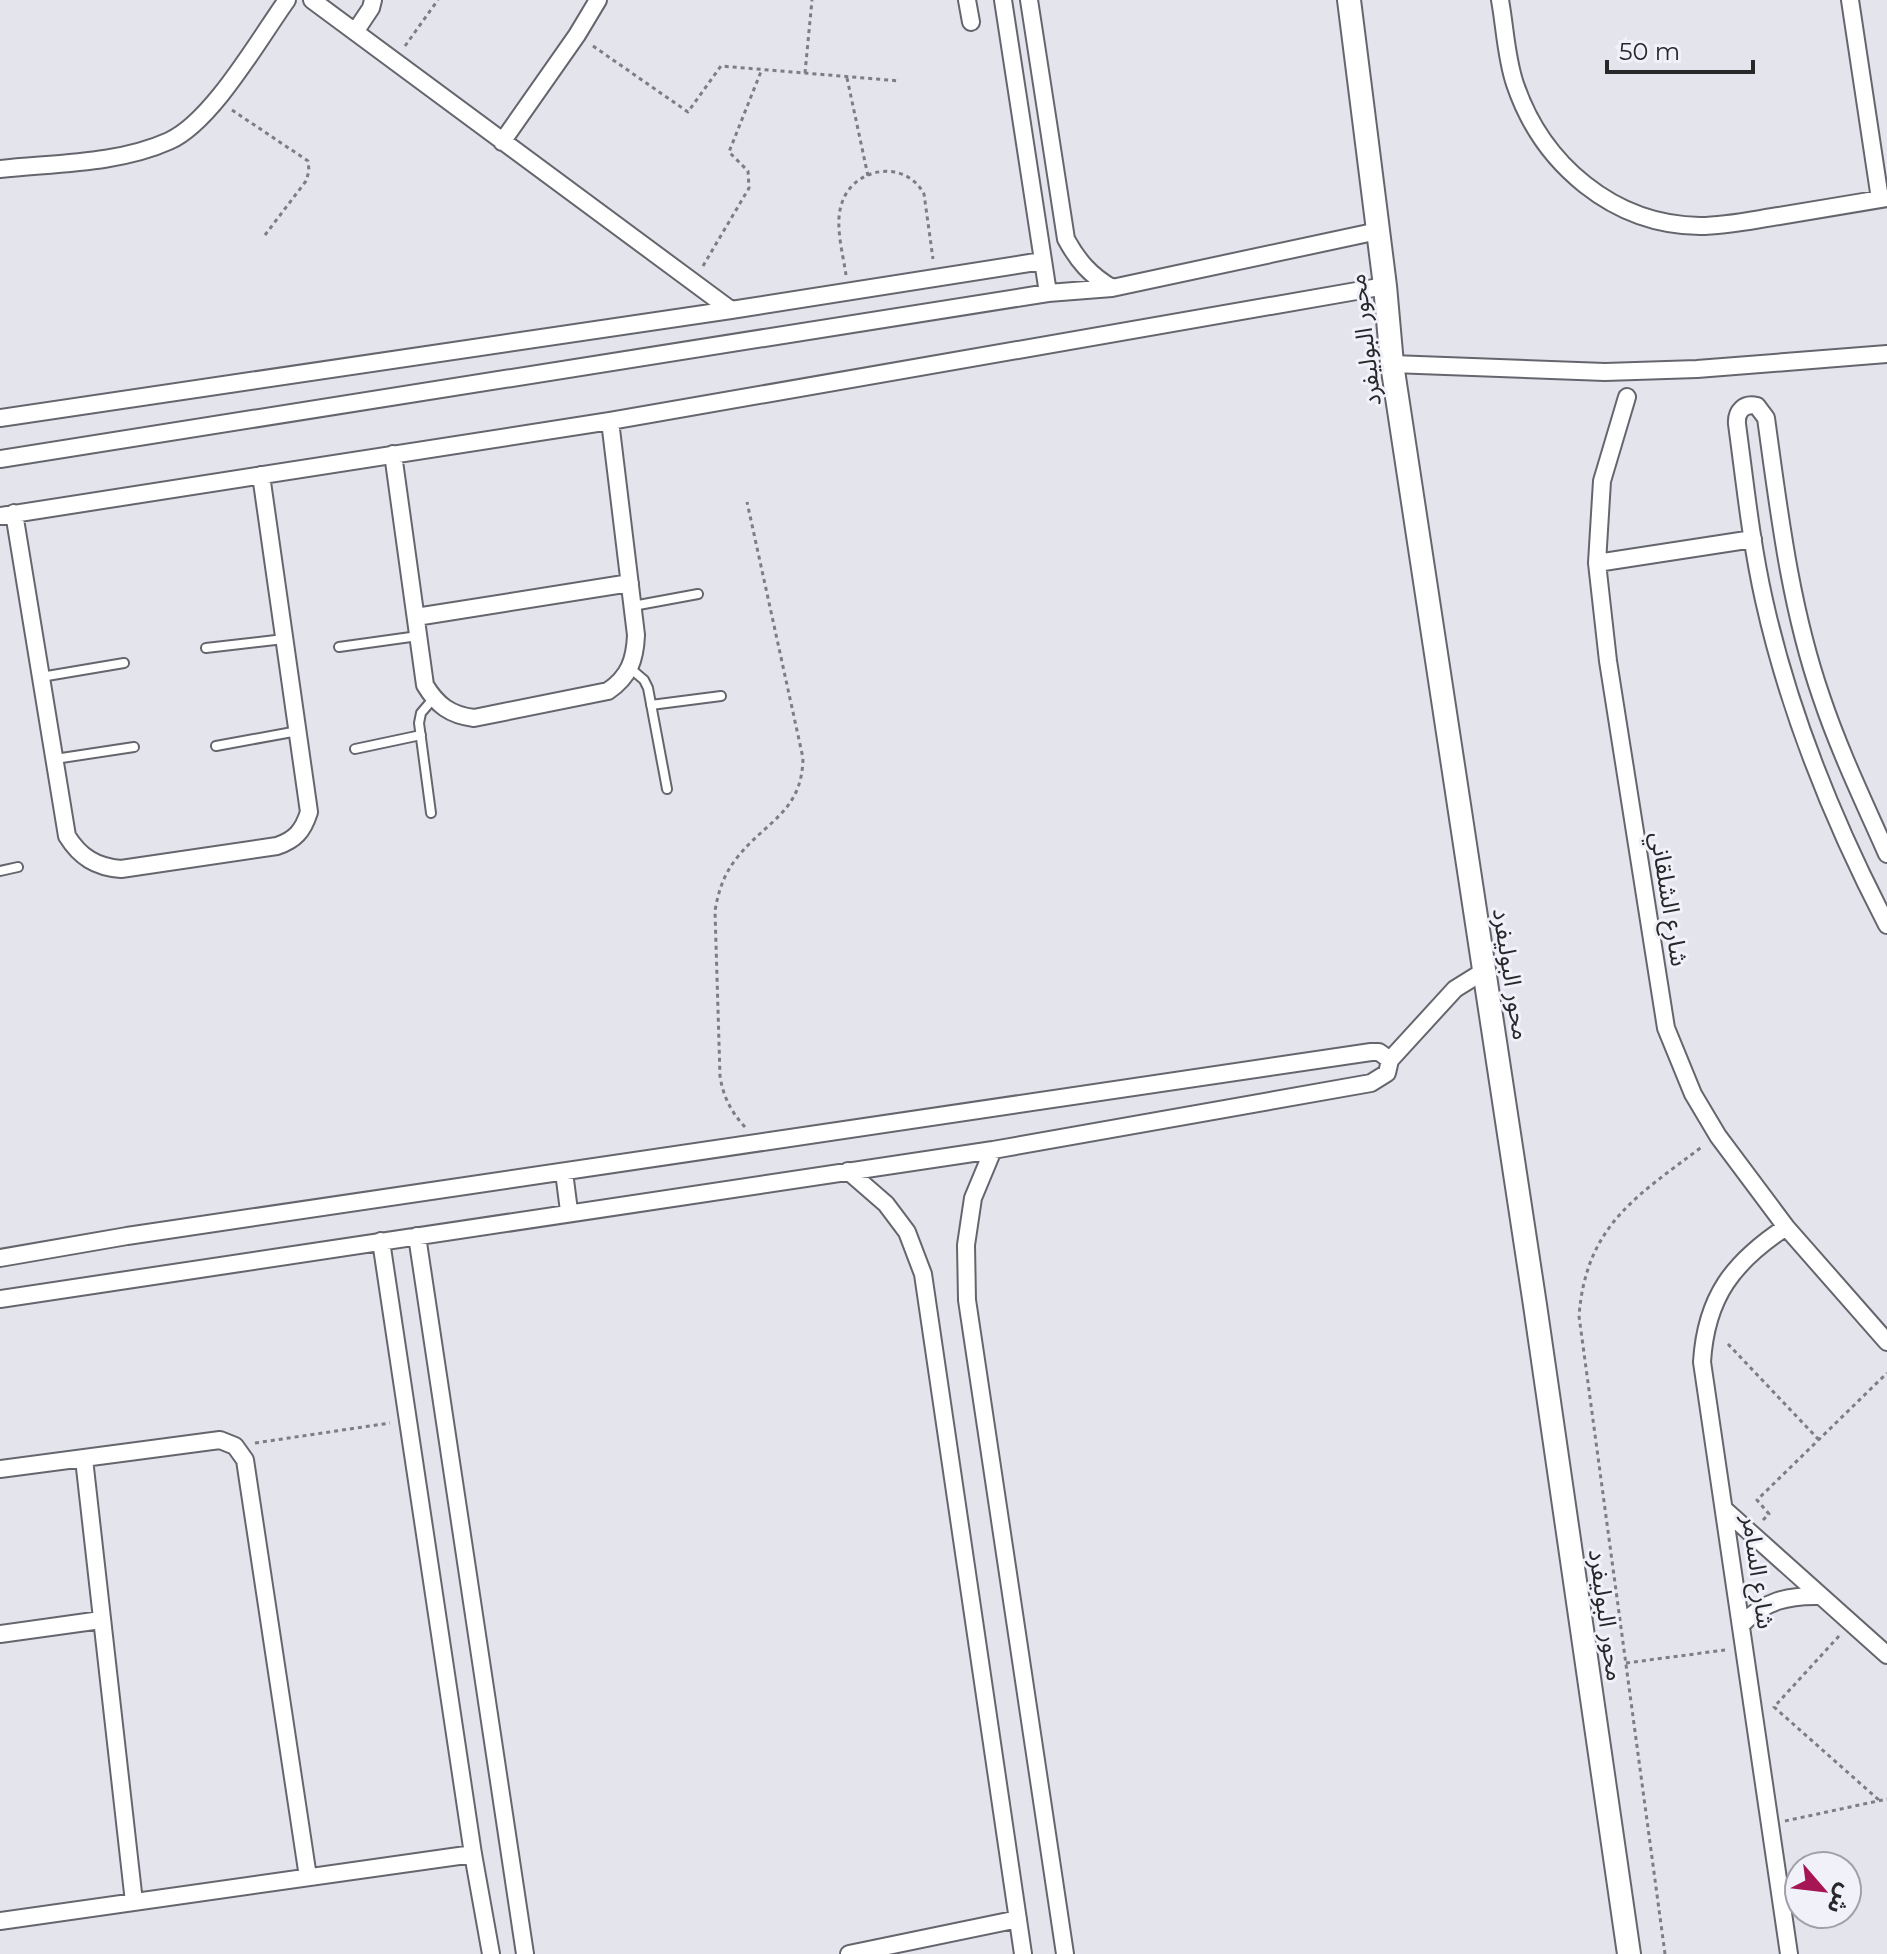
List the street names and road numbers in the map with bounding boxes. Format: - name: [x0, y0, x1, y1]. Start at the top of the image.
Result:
- street label: محور البوليفرد: [1342, 272, 1387, 408]
- street label: شارع الشلقاني: [1640, 830, 1694, 969]
- street label: محور البوليفرد: [1487, 906, 1536, 1042]
- street label: شارع السامر: [1733, 1512, 1781, 1631]
- street label: محور البوليفرد: [1583, 1547, 1630, 1683]

